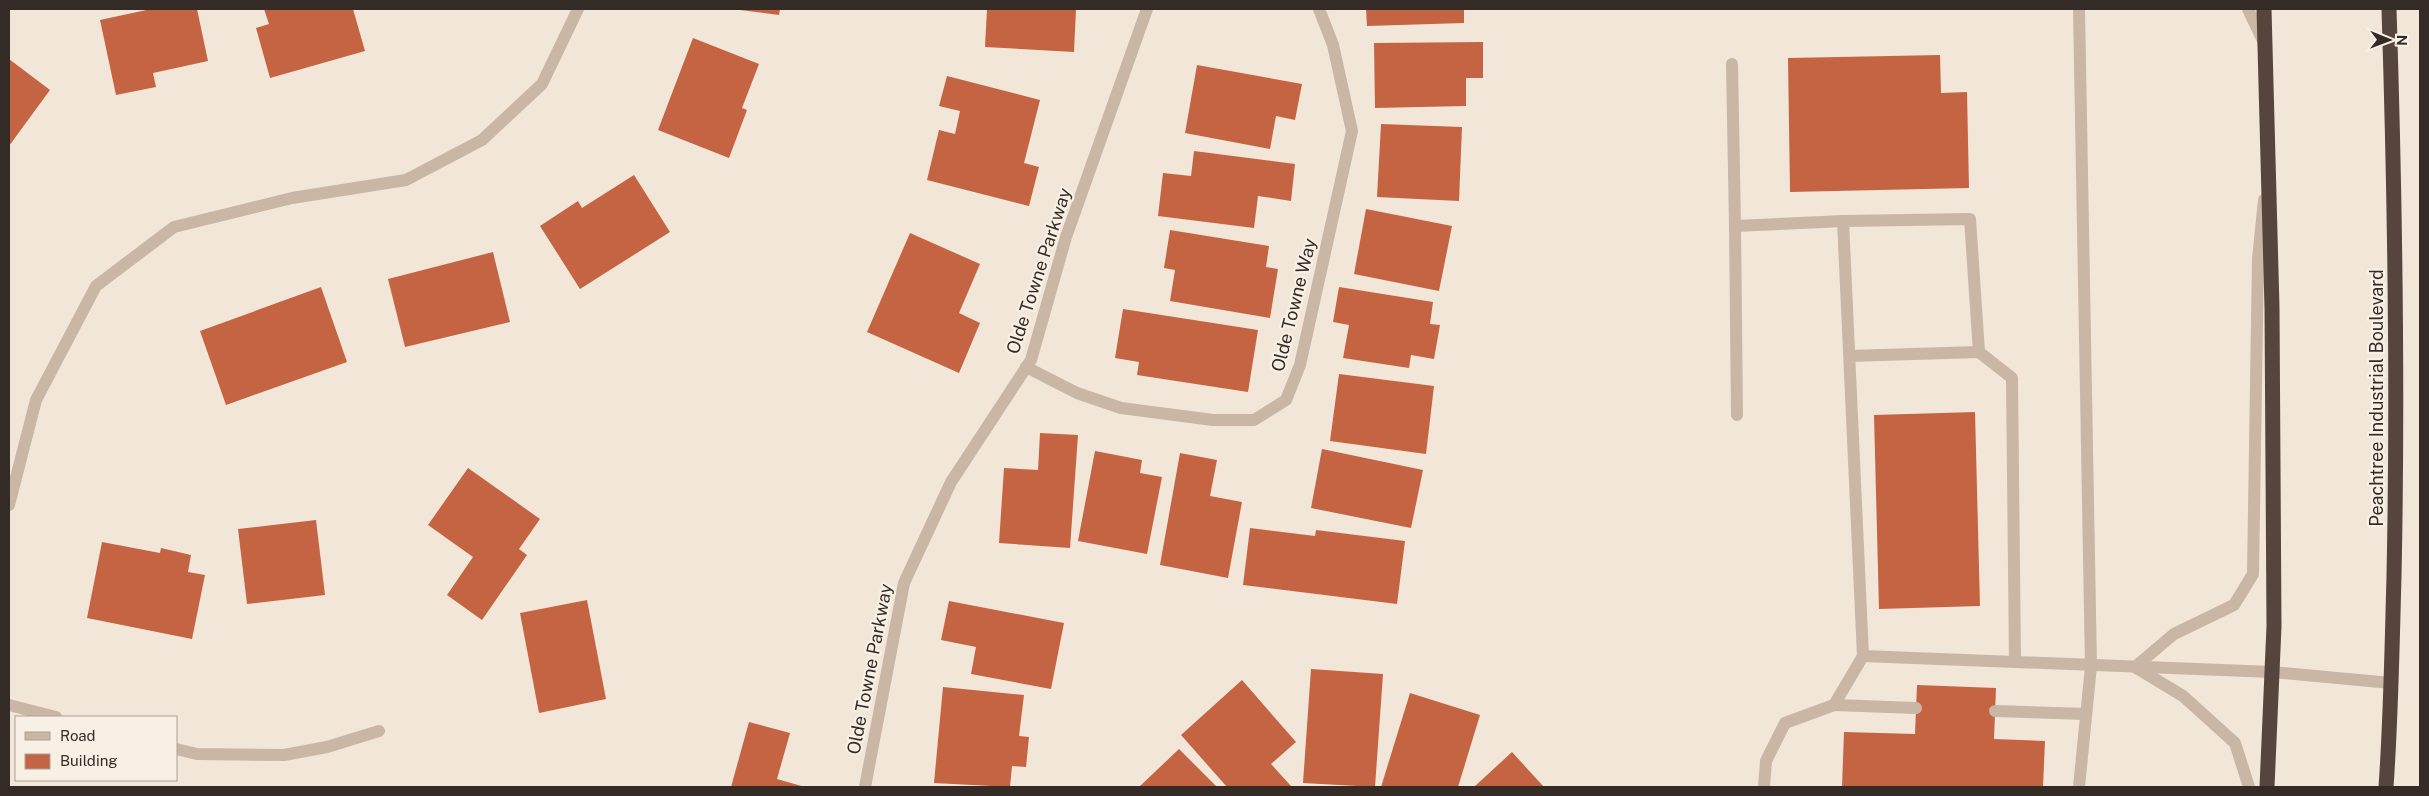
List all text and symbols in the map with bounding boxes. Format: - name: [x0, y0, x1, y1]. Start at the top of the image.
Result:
- north arrow: [2364, 15, 2414, 65]
- text: N: [2394, 35, 2410, 46]
- street label: Olde Towne Parkway: [1002, 185, 1075, 357]
- street label: Olde Towne Way: [1267, 236, 1320, 374]
- street label: Peachtree Industrial Boulevard: [2366, 269, 2387, 527]
- street label: Olde Towne Parkway: [843, 581, 896, 756]
- legend: [15, 716, 178, 781]
- text: Road: [60, 727, 96, 744]
- text: Building: [60, 752, 118, 769]

